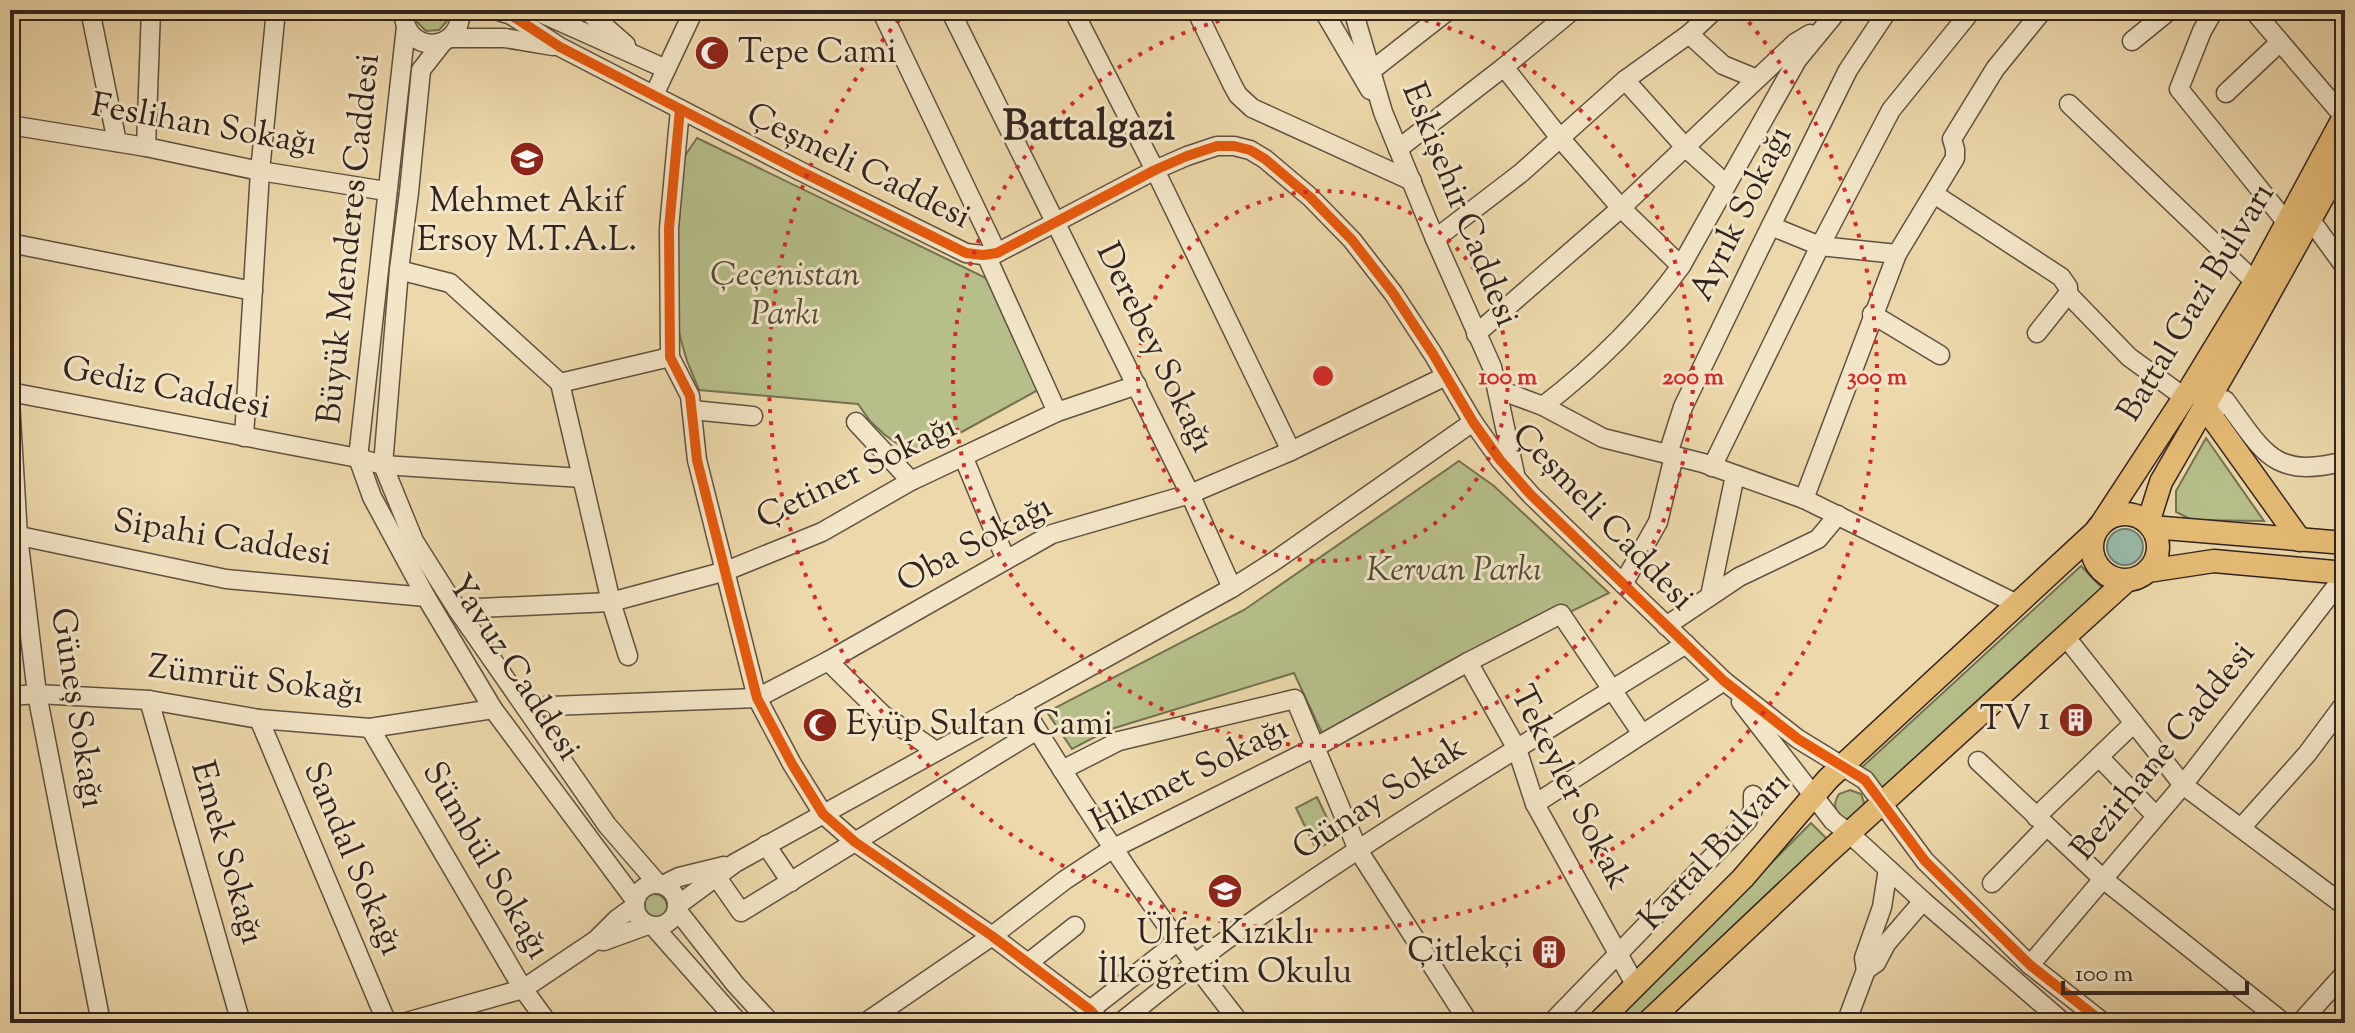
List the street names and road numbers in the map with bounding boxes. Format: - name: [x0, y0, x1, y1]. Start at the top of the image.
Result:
- street label: Büyük Menderes Caddesi: [306, 51, 394, 427]
- street label: Eskişehir Caddesi: [1388, 76, 1530, 334]
- street label: Feslihan Sokağı: [87, 82, 321, 170]
- street label: Çeşmeli Caddesi: [738, 91, 978, 243]
- street label: Ayrık Sokağı: [1678, 118, 1806, 310]
- street label: Battal Gazi Bulvarı: [2106, 174, 2288, 432]
- street label: Derebey Sokağı: [1082, 235, 1226, 461]
- street label: Gediz Caddesi: [58, 345, 274, 433]
- street label: Çetiner Sokağı: [748, 403, 966, 543]
- street label: Çeşmeli Caddesi: [1500, 413, 1704, 623]
- street label: Oba Sokağı: [889, 484, 1061, 606]
- street label: Sipahi Caddesi: [110, 498, 334, 580]
- street label: Yavuz Caddesi: [434, 565, 592, 771]
- street label: Güneş Sokağı: [36, 604, 116, 812]
- street label: Bezirhane Caddesi: [2060, 632, 2268, 872]
- street label: Zümrüt Sokağı: [146, 643, 366, 719]
- street label: Tekeyler Sokak: [1497, 678, 1641, 898]
- street label: Hikmet Sokağı: [1083, 705, 1297, 847]
- street label: Günay Sokak: [1284, 724, 1476, 874]
- street label: Sümbül Sokağı: [408, 753, 562, 969]
- street label: Sandal Sokağı: [289, 755, 415, 963]
- street label: Emek Sokağı: [176, 756, 276, 950]
- street label: Kartal Bulvarı: [1628, 761, 1802, 943]

